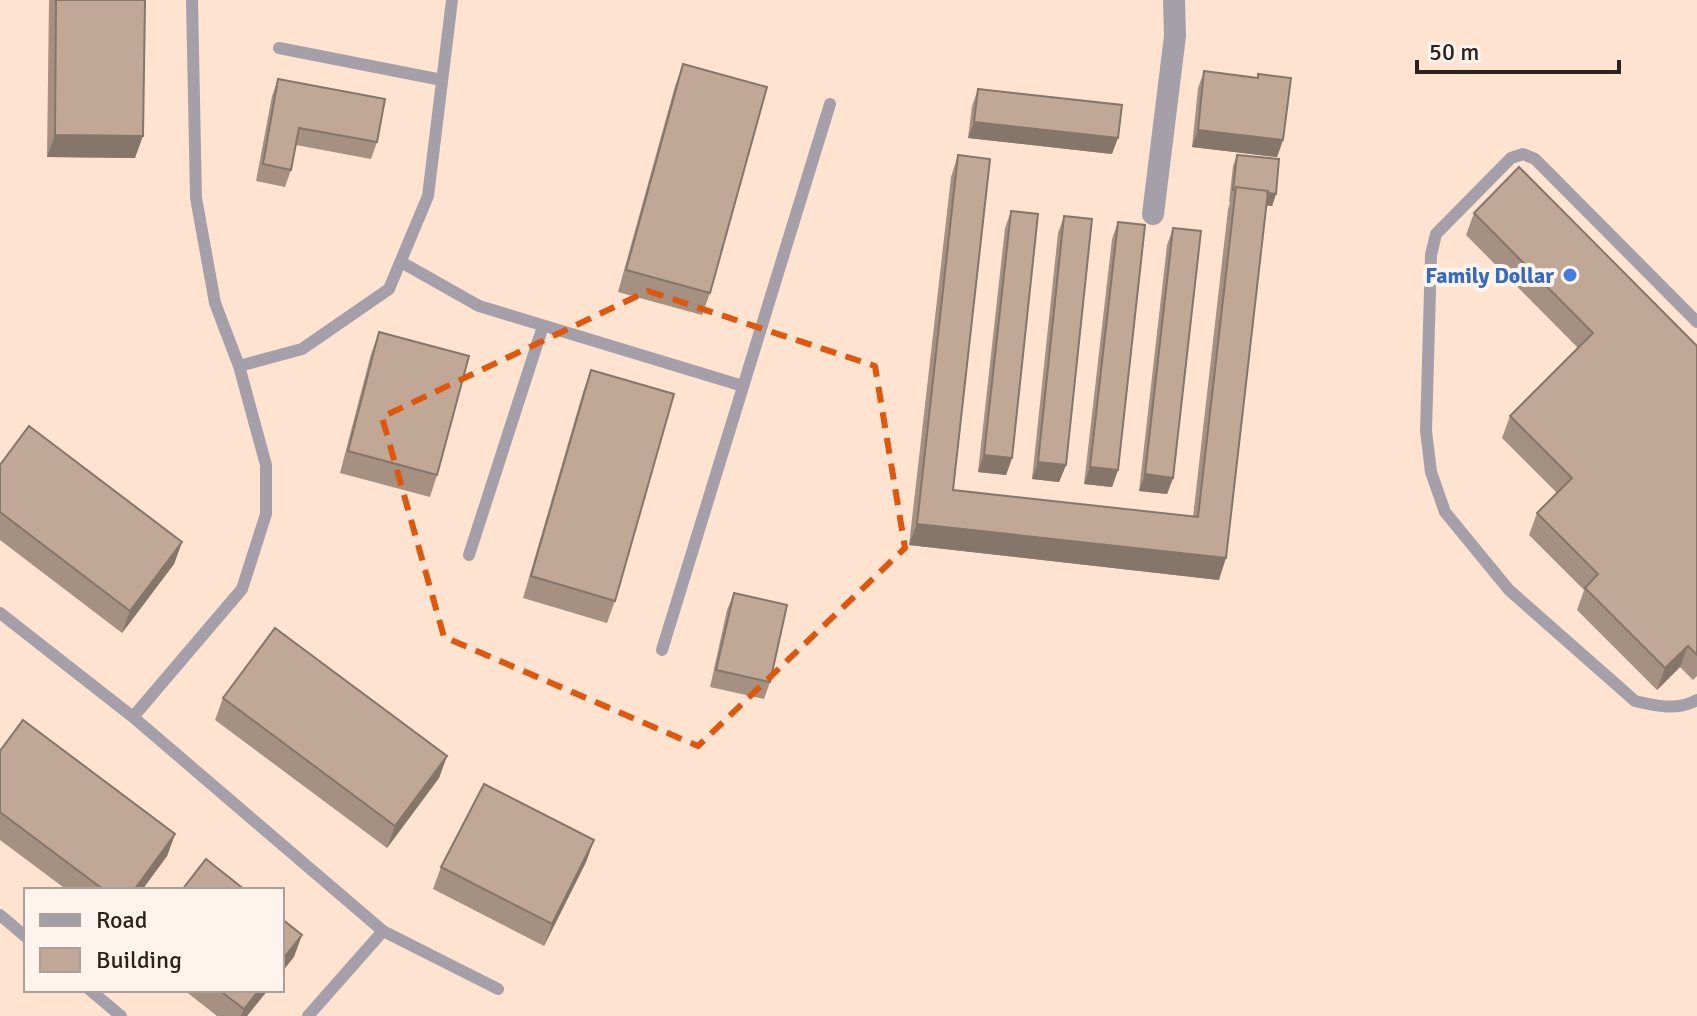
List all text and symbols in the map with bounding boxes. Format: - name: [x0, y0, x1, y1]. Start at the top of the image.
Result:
- scale bar: [1417, 24, 1619, 74]
- text: 50 m: [1429, 37, 1479, 67]
- place label: Family Dollar: [1425, 262, 1554, 289]
- marker: Family Dollar: [1561, 266, 1579, 284]
- legend: [24, 888, 284, 992]
- text: Road: [96, 905, 147, 935]
- text: Building: [96, 945, 182, 975]

